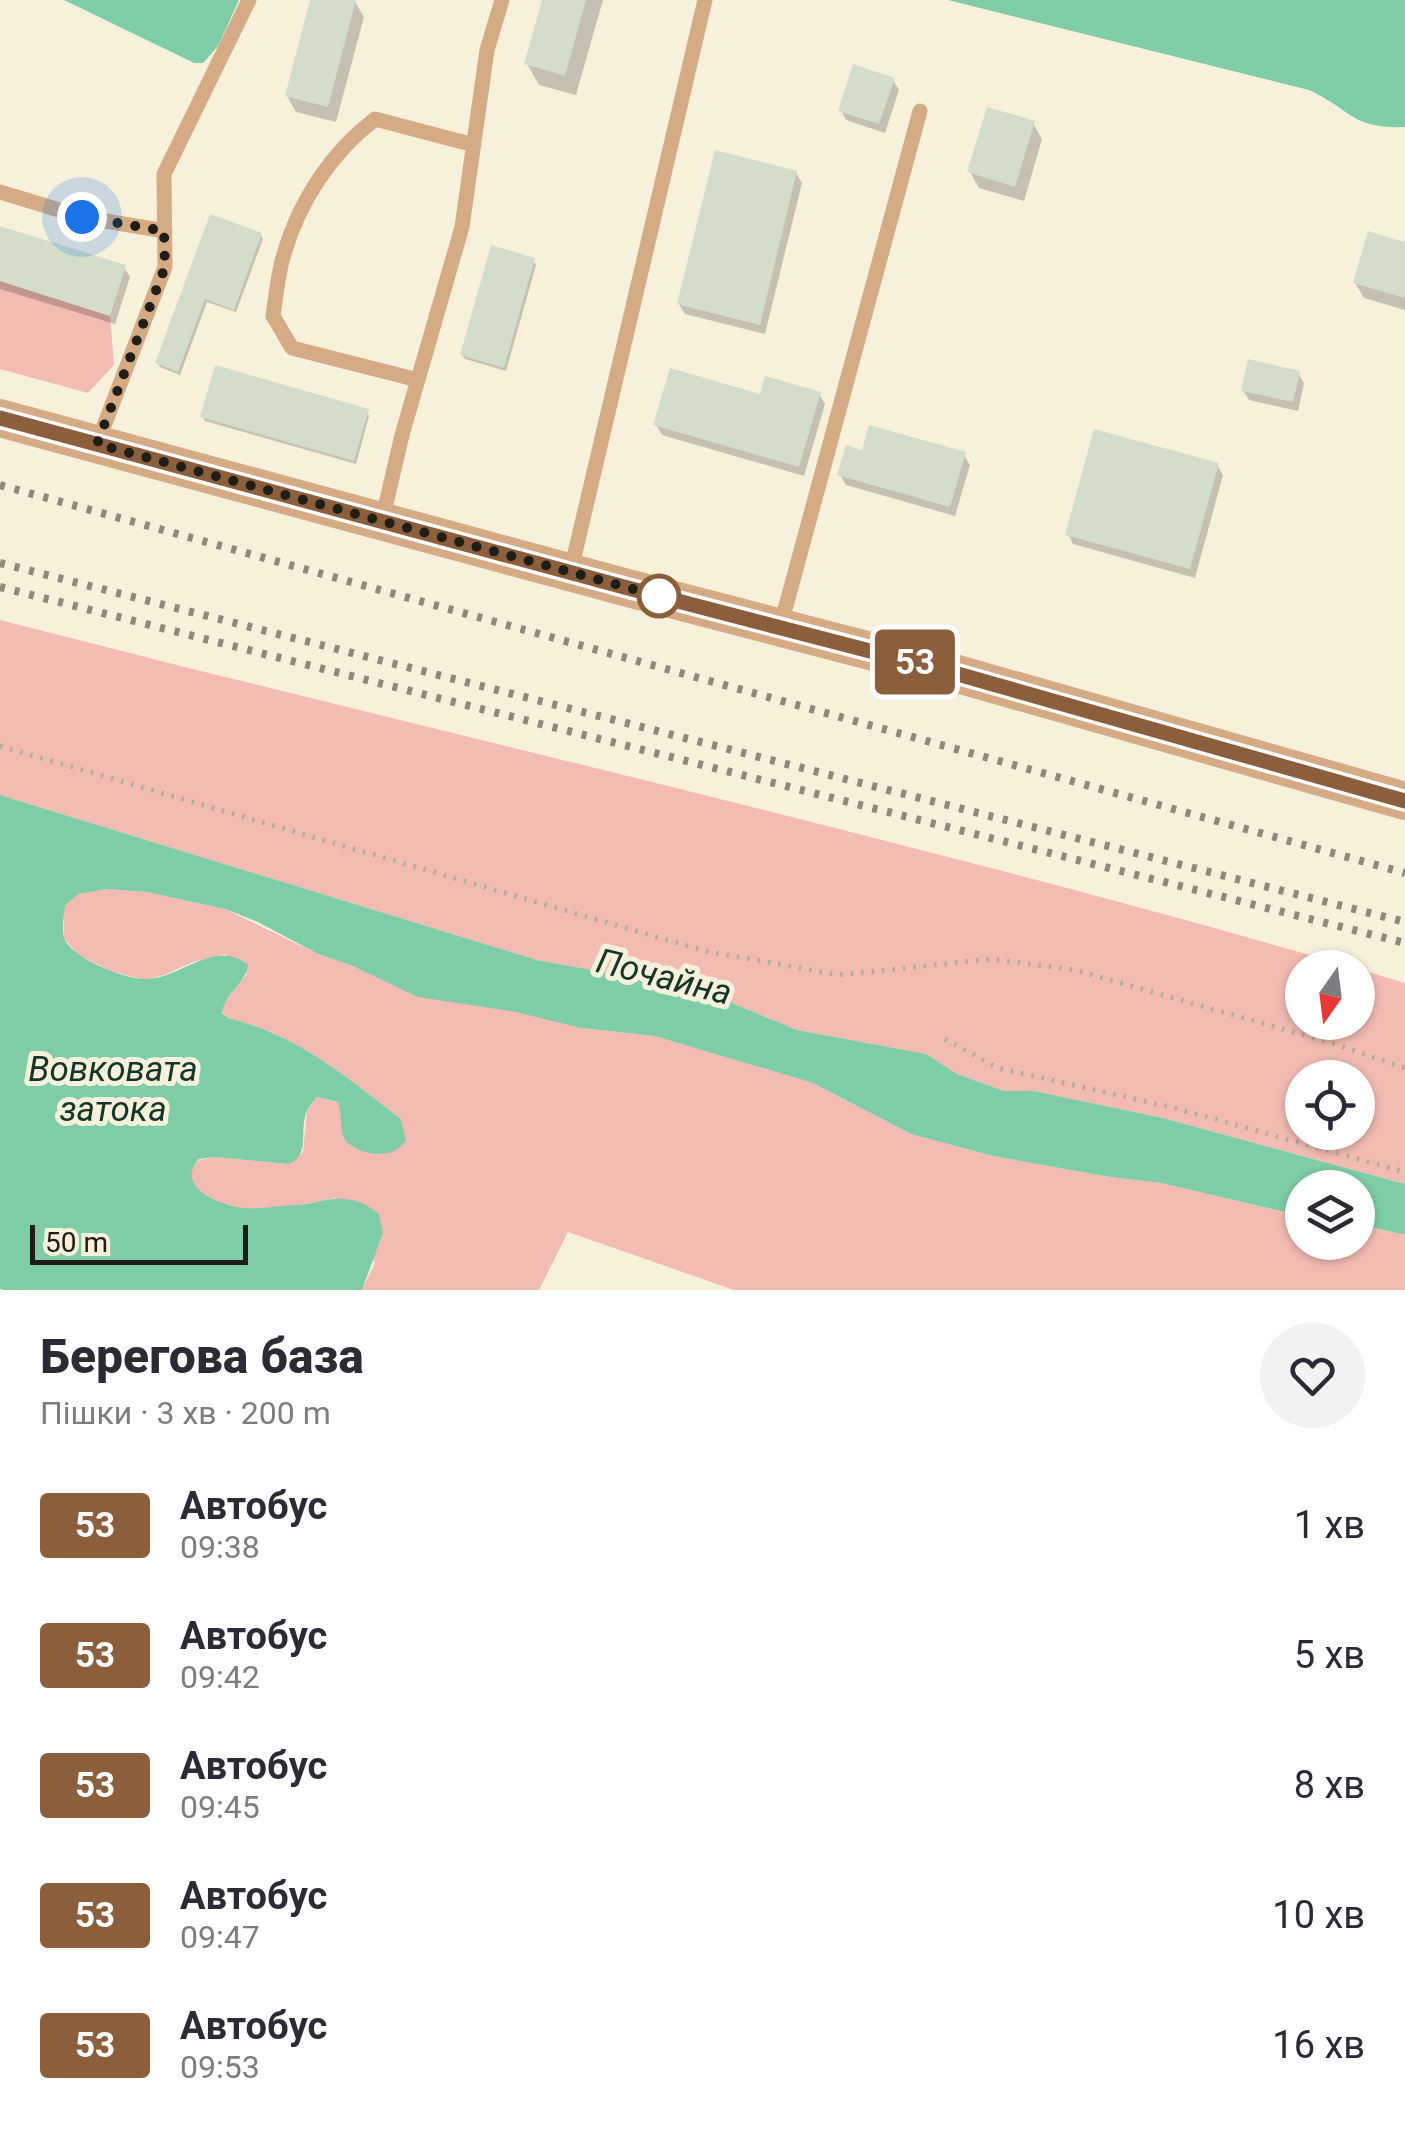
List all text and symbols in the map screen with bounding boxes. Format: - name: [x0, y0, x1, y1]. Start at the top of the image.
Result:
- your location: [57, 192, 107, 242]
- unlabelled marker: [638, 575, 680, 617]
- line badge: 53: [870, 630, 960, 694]
- text: 53: [895, 642, 935, 683]
- water label: Почайна: [592, 940, 736, 1014]
- north arrow: [1285, 950, 1375, 1040]
- map controls: [1285, 950, 1375, 1260]
- water label: Вовковата затока: [28, 1049, 198, 1130]
- button: locate: [1285, 1060, 1375, 1150]
- button: layers: [1285, 1170, 1375, 1260]
- scale bar: [30, 1220, 248, 1264]
- text: 50 m: [45, 1226, 108, 1259]
- button: heart: [1260, 1323, 1365, 1428]
- text: Берегова база: [40, 1328, 364, 1385]
- text: Пішки · 3 хв · 200 m: [40, 1394, 331, 1432]
- text: Автобус: [180, 1484, 327, 1528]
- text: 1 хв: [1294, 1503, 1365, 1547]
- text: 53: [75, 1505, 115, 1546]
- text: 09:38: [180, 1528, 260, 1566]
- text: Автобус: [180, 1614, 327, 1658]
- text: 5 хв: [1294, 1633, 1365, 1677]
- text: 53: [75, 1635, 115, 1676]
- text: 09:42: [180, 1658, 260, 1696]
- text: Автобус: [180, 1744, 327, 1788]
- text: 8 хв: [1294, 1763, 1365, 1807]
- text: 53: [75, 1765, 115, 1806]
- text: 09:45: [180, 1788, 260, 1826]
- text: Автобус: [180, 1874, 327, 1918]
- text: 10 хв: [1272, 1893, 1365, 1937]
- text: 53: [75, 1895, 115, 1936]
- text: 09:47: [180, 1918, 260, 1956]
- text: Автобус: [180, 2004, 327, 2048]
- text: 16 хв: [1272, 2023, 1365, 2067]
- text: 53: [75, 2025, 115, 2066]
- text: 09:53: [180, 2048, 260, 2086]

